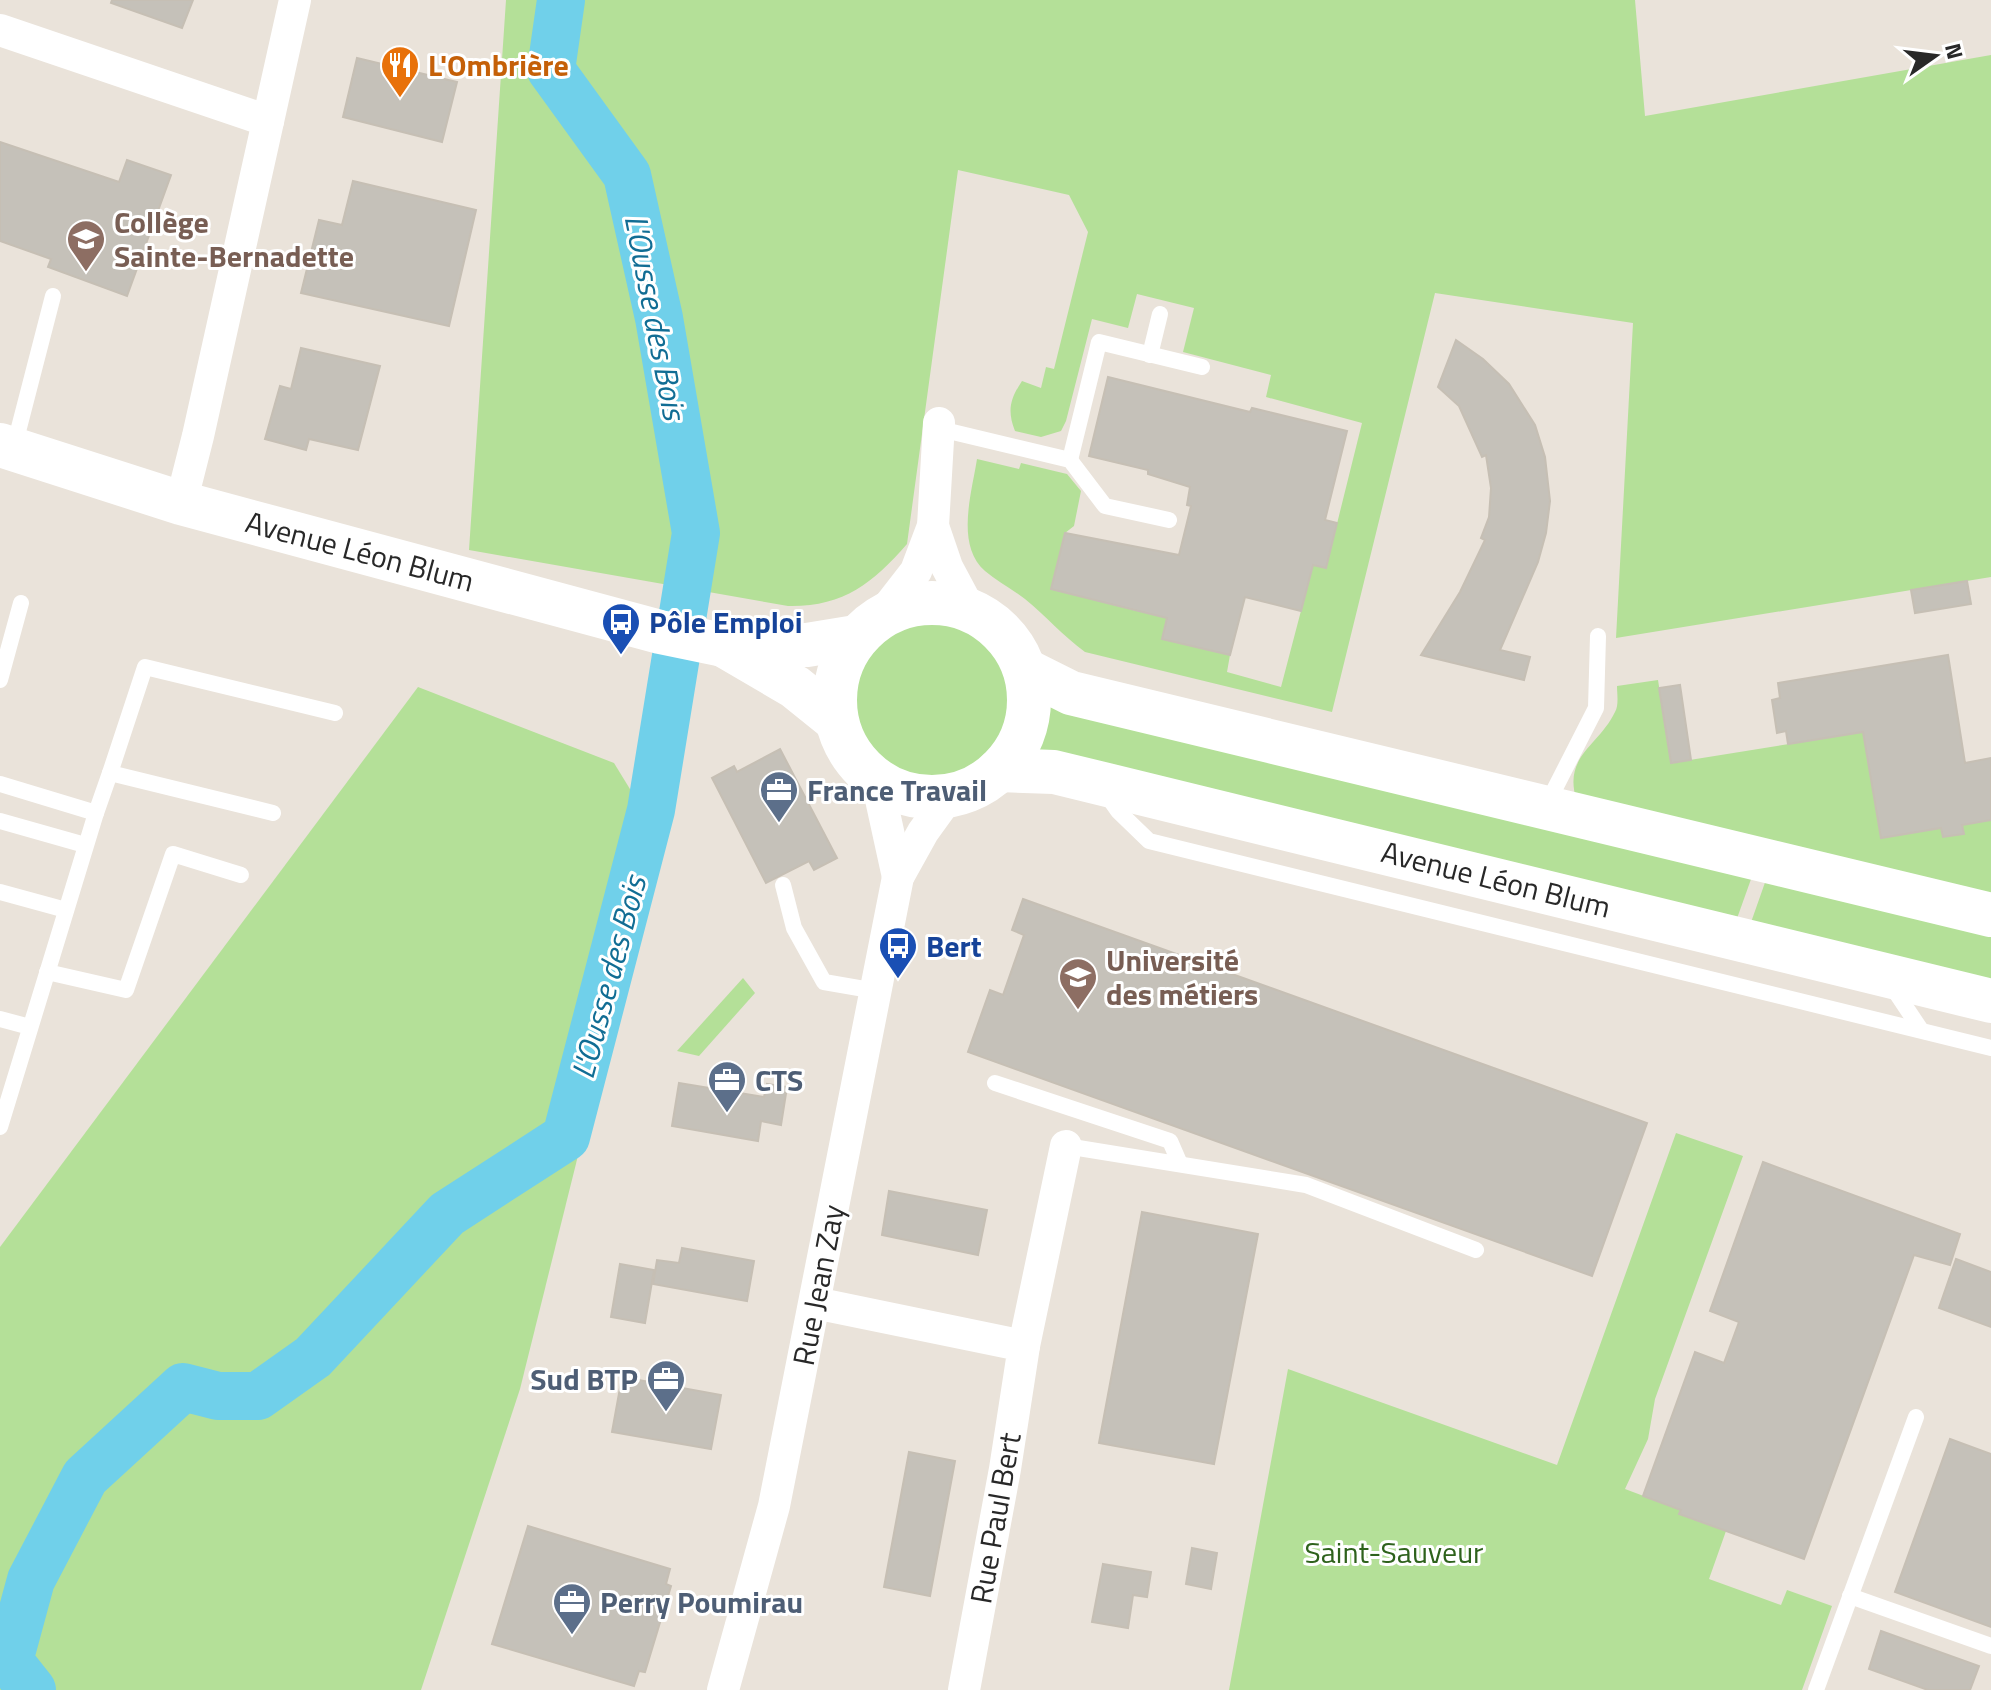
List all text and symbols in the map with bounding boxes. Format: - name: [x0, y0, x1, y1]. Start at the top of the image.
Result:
- north arrow: [1895, 16, 1975, 96]
- text: N: [1936, 40, 1973, 63]
- place label: L'Ombrière: [428, 42, 569, 88]
- restaurant icon: L'Ombrière: [379, 44, 421, 99]
- place label: Collège Sainte-Bernadette: [114, 199, 354, 279]
- water label: L'Ousse des Bois: [613, 210, 700, 426]
- school or university icon: Collège Sainte-Bernadette: [65, 218, 107, 273]
- street label: Avenue Léon Blum: [241, 498, 479, 604]
- place label: Pôle Emploi: [649, 599, 803, 645]
- bus stop icon: Pôle Emploi: [600, 601, 642, 656]
- place label: France Travail: [807, 767, 987, 813]
- office icon: France Travail: [758, 769, 800, 824]
- street label: Avenue Léon Blum: [1377, 828, 1615, 930]
- water label: L'Ousse des Bois: [558, 868, 659, 1084]
- place label: Bert: [926, 923, 982, 969]
- bus stop icon: Bert: [877, 925, 919, 980]
- place label: Université des métiers: [1106, 937, 1258, 1017]
- school or university icon: Université des métiers: [1057, 956, 1099, 1011]
- place label: CTS: [755, 1057, 803, 1103]
- office icon: CTS: [706, 1059, 748, 1114]
- street label: Rue Jean Zay: [780, 1201, 856, 1369]
- place label: Sud BTP: [530, 1356, 638, 1402]
- office icon: Sud BTP: [645, 1358, 687, 1413]
- street label: Rue Paul Bert: [957, 1428, 1033, 1607]
- park label: Saint-Sauveur: [1305, 1529, 1483, 1575]
- place label: Perry Poumirau: [600, 1579, 803, 1625]
- office icon: Perry Poumirau: [551, 1581, 593, 1636]

